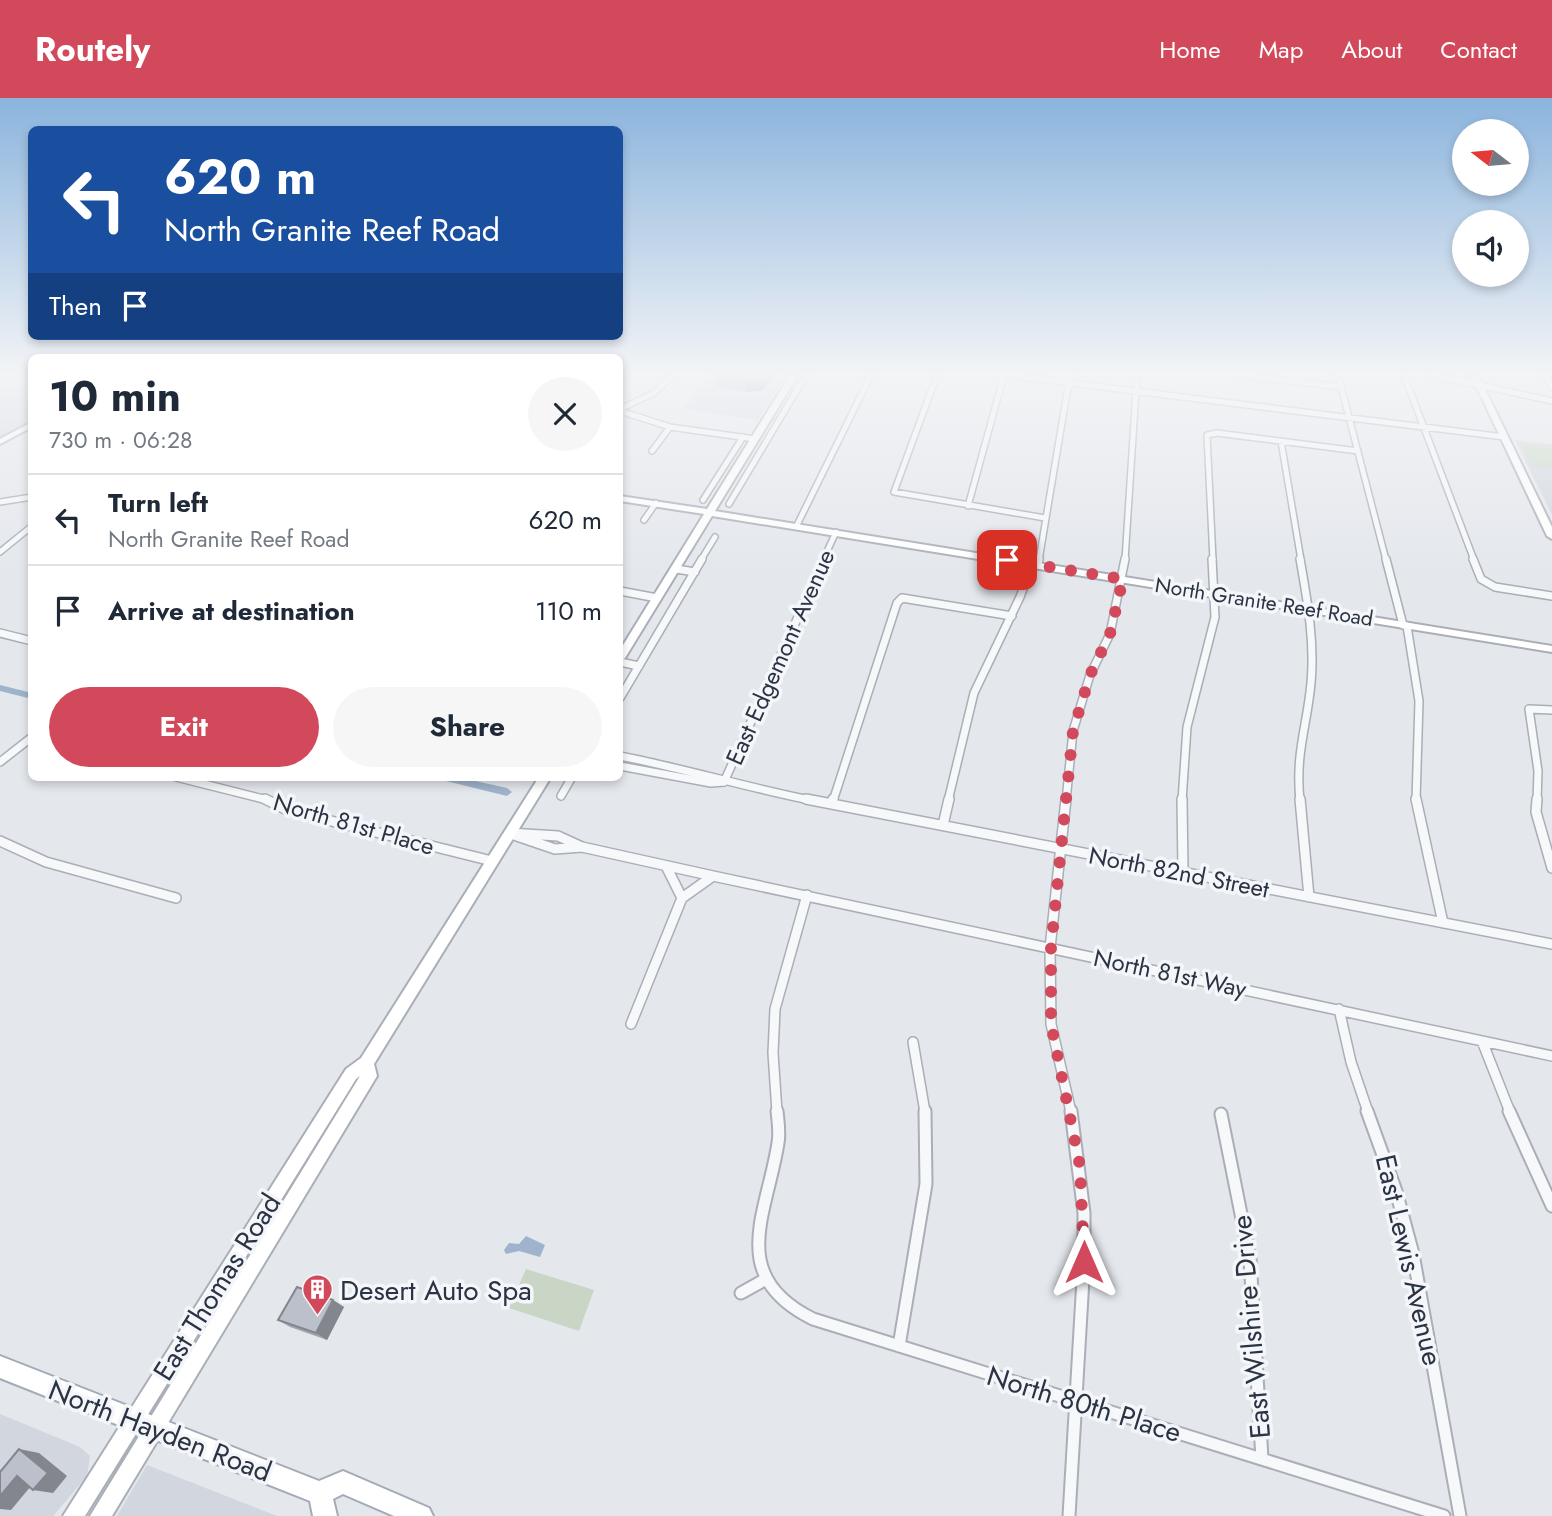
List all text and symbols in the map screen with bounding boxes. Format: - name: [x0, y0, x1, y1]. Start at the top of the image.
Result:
- text: Routely: [35, 26, 150, 73]
- text: Home: [1159, 32, 1221, 67]
- text: Map: [1259, 32, 1303, 67]
- text: About: [1341, 32, 1402, 67]
- text: Contact: [1440, 32, 1517, 67]
- north arrow: [1452, 119, 1530, 196]
- map controls: [1452, 119, 1529, 287]
- text: 620 m: [164, 142, 316, 212]
- icon: left: [49, 154, 140, 245]
- text: North Granite Reef Road: [164, 207, 500, 253]
- button: sound: [1452, 210, 1529, 287]
- text: Then: [49, 287, 102, 325]
- icon: arrive: [116, 287, 154, 325]
- text: 10 min: [49, 366, 181, 427]
- button: close: [528, 377, 602, 451]
- text: 730 m · 06:28: [49, 423, 193, 457]
- text: Turn left: [108, 484, 208, 522]
- icon: left: [49, 501, 87, 539]
- text: 620 m: [529, 501, 602, 539]
- text: North Granite Reef Road: [108, 522, 350, 556]
- pin: [977, 530, 1037, 590]
- icon: arrive: [988, 541, 1026, 579]
- street label: East Edgemont Avenue: [717, 544, 843, 770]
- street label: North Granite Reef Road: [1153, 570, 1375, 634]
- icon: arrive: [49, 592, 87, 630]
- text: Arrive at destination: [108, 592, 355, 630]
- text: 110 m: [535, 592, 602, 630]
- button: Exit: [49, 687, 319, 767]
- button: Share: [333, 687, 602, 767]
- street label: North 81st Place: [269, 784, 439, 864]
- street label: North 82nd Street: [1086, 837, 1272, 907]
- street label: North 81st Way: [1090, 940, 1250, 1006]
- street label: East Lewis Avenue: [1365, 1151, 1453, 1369]
- street label: East Thomas Road: [143, 1186, 291, 1388]
- street label: East Wilshire Drive: [1221, 1214, 1281, 1440]
- position arrow: [1047, 1225, 1121, 1299]
- place label: Desert Auto Spa: [340, 1270, 532, 1311]
- building icon: Desert Auto Spa: [300, 1273, 334, 1317]
- street label: North 80th Place: [982, 1355, 1186, 1453]
- street label: North Hayden Road: [43, 1370, 277, 1492]

